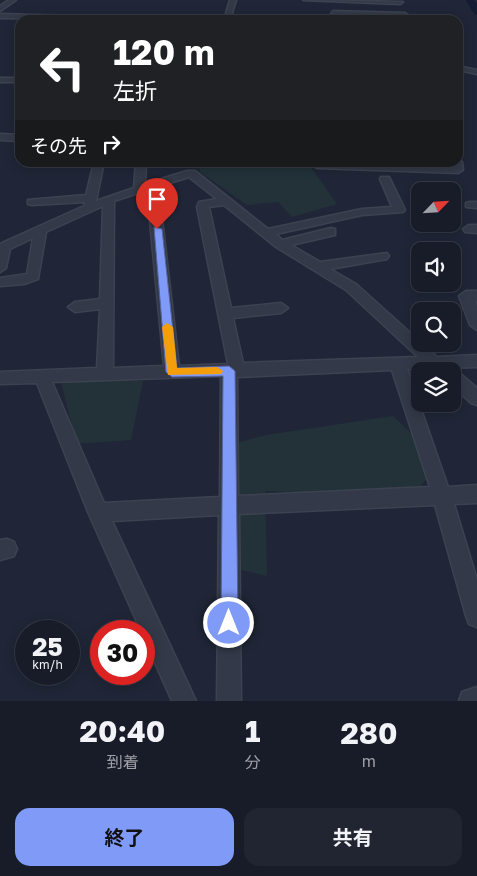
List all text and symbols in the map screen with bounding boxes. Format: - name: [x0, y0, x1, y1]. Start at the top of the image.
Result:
- text: 120 m: [113, 31, 215, 73]
- icon: left: [30, 35, 95, 100]
- text: 左折: [113, 77, 157, 104]
- icon: right: [97, 130, 125, 158]
- text: その先: [30, 134, 87, 157]
- pin: [136, 178, 178, 229]
- north arrow: [411, 182, 461, 232]
- map controls: [411, 182, 461, 412]
- icon: arrive: [143, 185, 171, 213]
- button: sound: [411, 242, 461, 292]
- button: search: [411, 302, 461, 352]
- button: layers: [411, 362, 461, 412]
- position arrow: [202, 596, 254, 648]
- speed limit sign: 30: [90, 620, 155, 685]
- text: 25: [32, 631, 63, 662]
- text: km/h: [32, 657, 63, 672]
- text: 20:40: [80, 713, 165, 749]
- text: 1: [245, 713, 261, 749]
- text: 280: [340, 715, 397, 751]
- text: m: [362, 751, 376, 771]
- text: 到着: [106, 752, 138, 772]
- text: 分: [245, 752, 261, 772]
- button: 終了: [15, 808, 234, 866]
- button: 共有: [244, 808, 462, 866]

